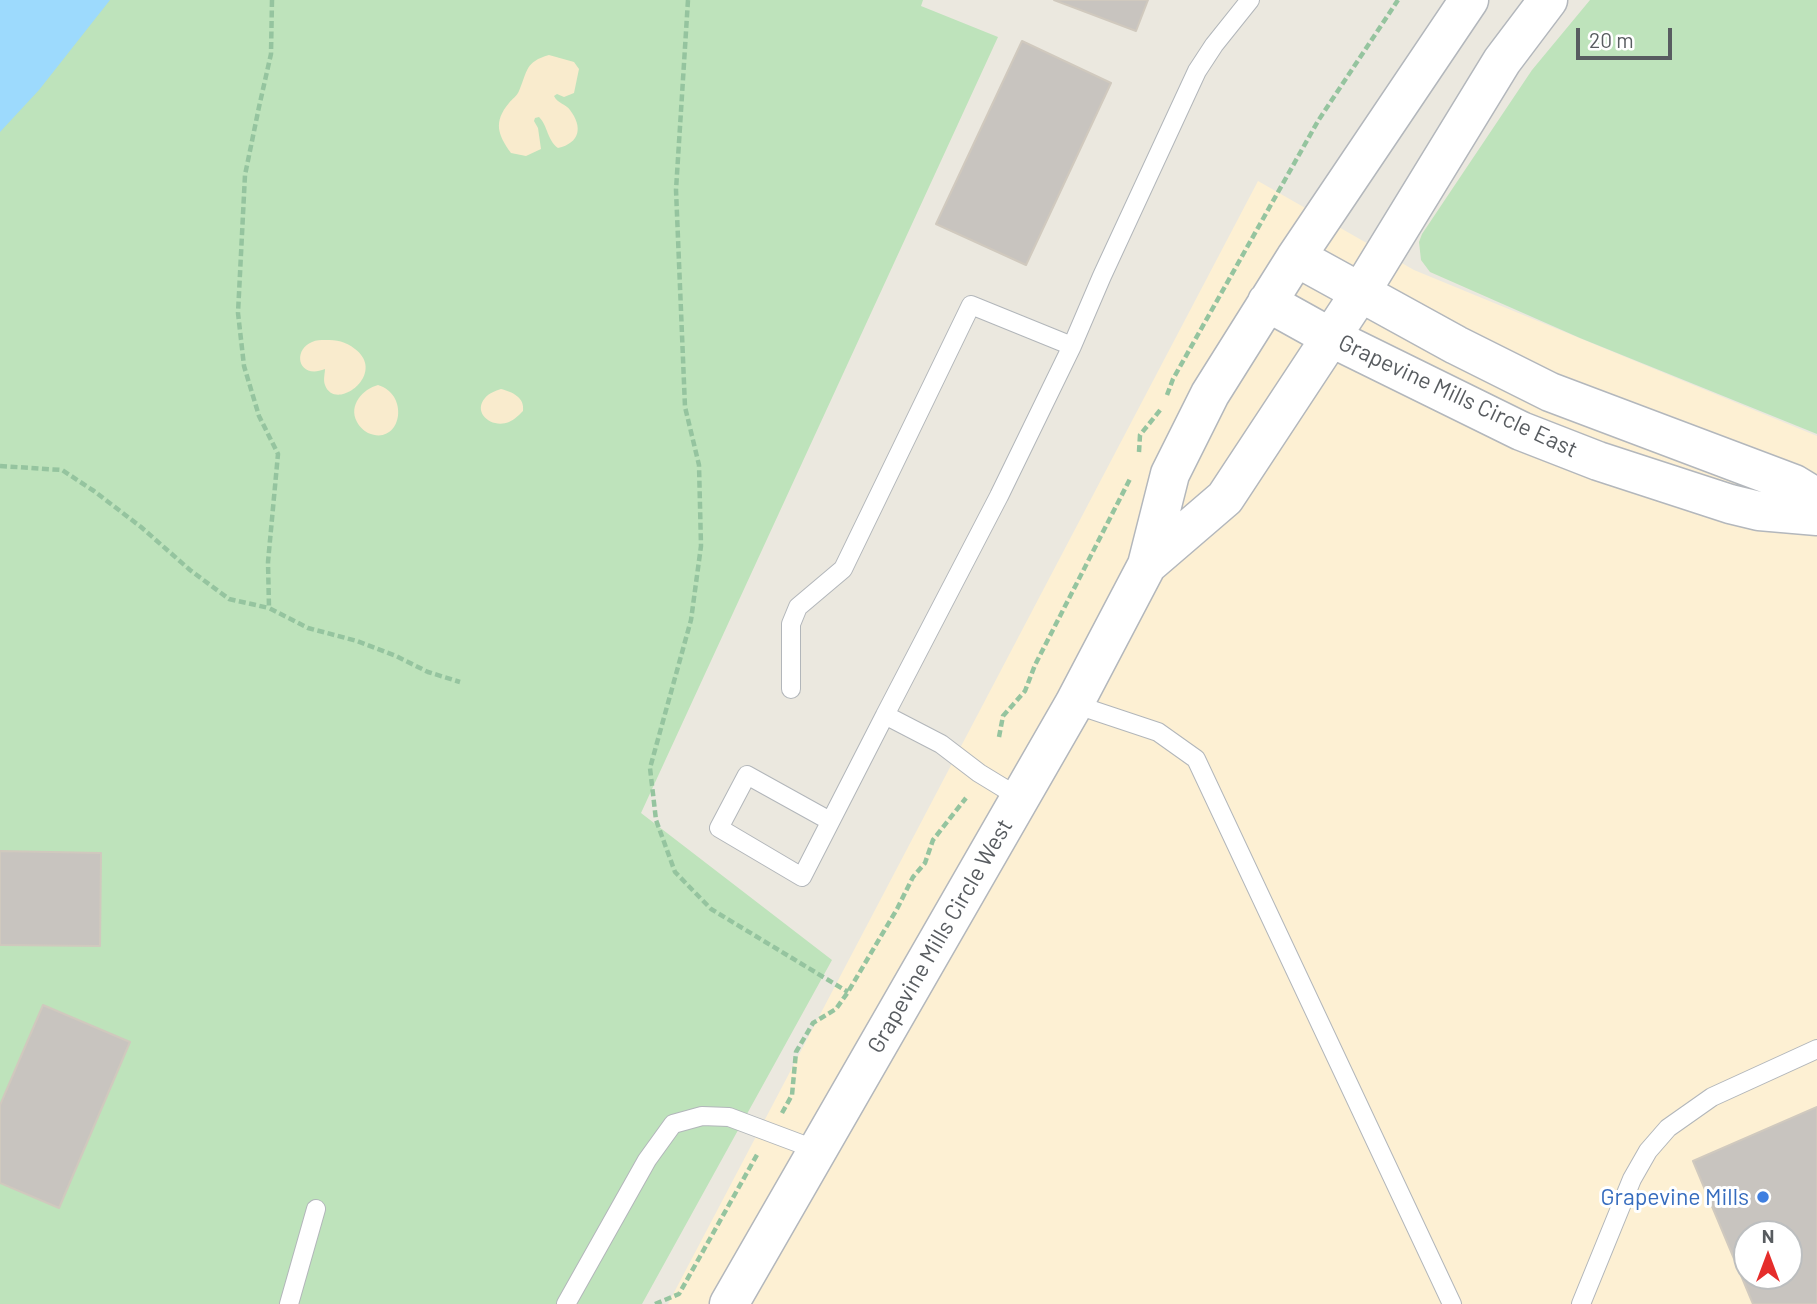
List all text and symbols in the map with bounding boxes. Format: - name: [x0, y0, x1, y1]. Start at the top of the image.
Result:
- scale bar: [1579, 14, 1675, 58]
- text: 20 m: [1589, 27, 1634, 52]
- street label: Grapevine Mills Circle East: [1334, 328, 1582, 464]
- street label: Grapevine Mills Circle West: [862, 814, 1018, 1058]
- place label: Grapevine Mills: [1600, 1183, 1749, 1211]
- marker: Grapevine Mills: [1755, 1189, 1771, 1205]
- north arrow: [1733, 1220, 1803, 1290]
- text: N: [1762, 1224, 1774, 1247]

